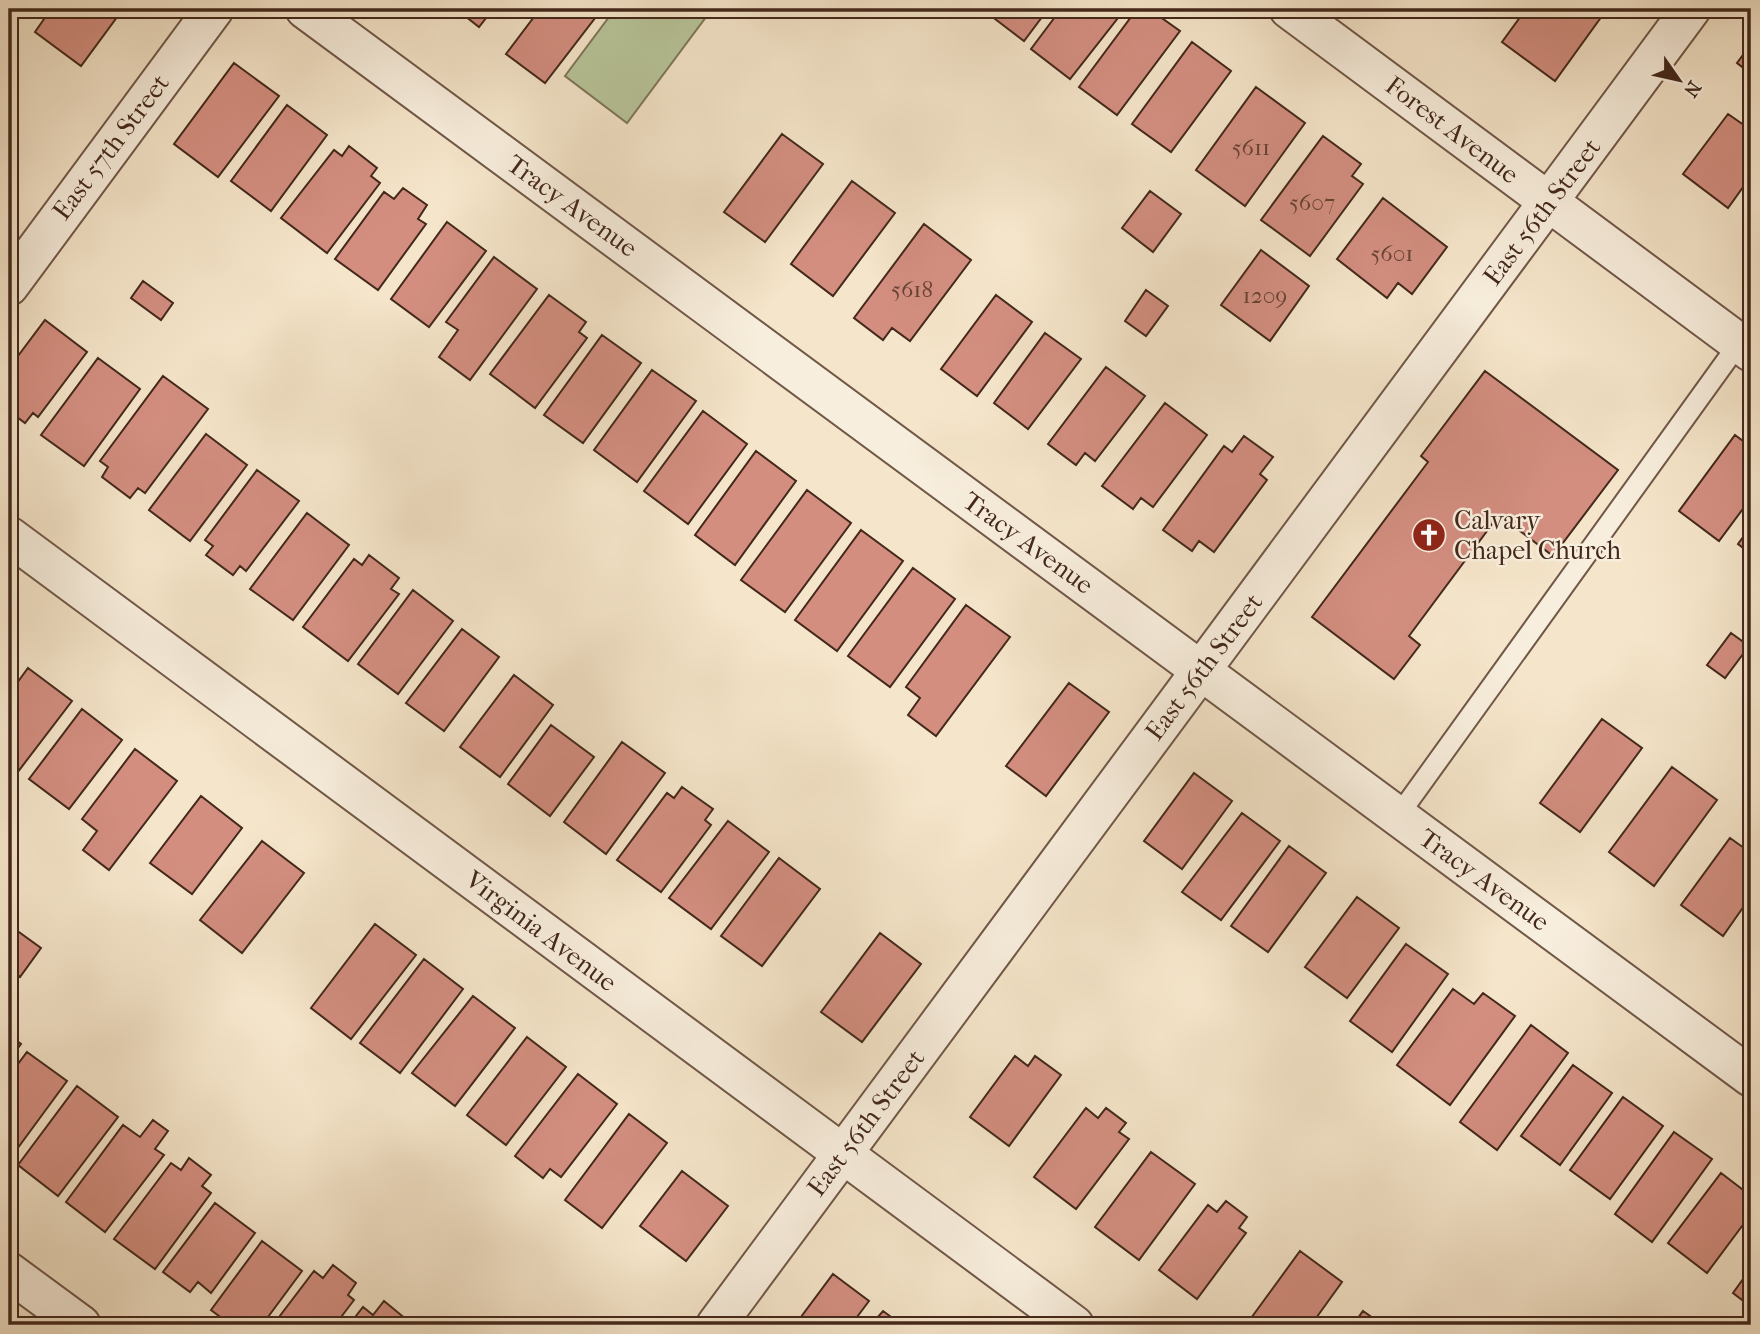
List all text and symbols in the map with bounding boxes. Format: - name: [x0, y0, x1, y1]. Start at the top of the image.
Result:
- north arrow: [1644, 46, 1714, 116]
- street label: East 57th Street: [46, 68, 176, 226]
- street label: Forest Avenue: [1379, 70, 1525, 190]
- text: N: [1679, 77, 1705, 102]
- street label: East 56th Street: [1477, 132, 1608, 292]
- house number: 5611: [1232, 134, 1270, 161]
- street label: Tracy Avenue: [501, 148, 643, 264]
- house number: 5607: [1289, 189, 1335, 216]
- house number: 5601: [1370, 240, 1414, 267]
- house number: 5618: [891, 276, 933, 303]
- house number: 1209: [1243, 282, 1287, 309]
- street label: Tracy Avenue: [957, 485, 1099, 601]
- place label: Calvary Chapel Church: [1454, 505, 1622, 566]
- church icon: Calvary Chapel Church: [1410, 516, 1448, 554]
- street label: East 56th Street: [1139, 587, 1270, 747]
- street label: Tracy Avenue: [1413, 822, 1555, 938]
- street label: Virginia Avenue: [458, 863, 623, 998]
- street label: East 56th Street: [801, 1043, 932, 1203]

